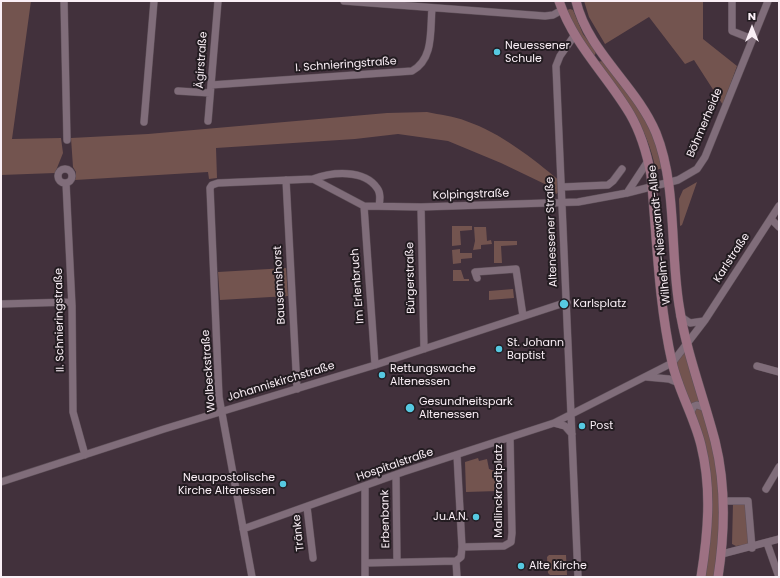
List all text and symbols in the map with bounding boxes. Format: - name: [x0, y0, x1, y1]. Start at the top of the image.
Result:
- north arrow: [732, 8, 772, 48]
- text: N: [748, 8, 756, 24]
- street label: Ägirstraße: [193, 31, 211, 89]
- place label: Neuessener Schule: [505, 39, 570, 65]
- marker: Neuessener Schule: [492, 47, 502, 57]
- street label: I. Schnieringstraße: [295, 55, 397, 75]
- street label: Böhmerheide: [684, 86, 726, 160]
- street label: Wilhelm-Nieswandt-Allee: [646, 164, 674, 306]
- street label: Altenessener Straße: [543, 177, 561, 287]
- street label: Kolpingstraße: [433, 187, 509, 203]
- street label: Karlstraße: [711, 231, 753, 285]
- street label: Bürgerstraße: [404, 242, 418, 314]
- street label: Bausemshorst: [271, 245, 289, 325]
- street label: Im Erlenbruch: [349, 248, 367, 324]
- street label: II. Schnieringstraße: [52, 268, 68, 372]
- place label: Karlsplatz: [573, 297, 626, 311]
- marker: Karlsplatz: [558, 298, 570, 310]
- street label: Wolbeckstraße: [200, 329, 218, 413]
- place label: St. Johann Baptist: [507, 336, 564, 362]
- marker: St. Johann Baptist: [494, 344, 504, 354]
- street label: Johanniskirchstraße: [226, 359, 336, 405]
- place label: Rettungswache Altenessen: [390, 362, 476, 388]
- marker: Rettungswache Altenessen: [377, 370, 387, 380]
- place label: Gesundheitspark Altenessen: [419, 395, 513, 421]
- marker: Gesundheitspark Altenessen: [404, 402, 416, 414]
- place label: Post: [590, 419, 613, 433]
- marker: Post: [577, 421, 587, 431]
- street label: Mallinckrodtplatz: [492, 444, 506, 538]
- street label: Hospitalstraße: [355, 446, 435, 484]
- place label: Neuapostolische Kirche Altenessen: [178, 471, 275, 497]
- marker: Neuapostolische Kirche Altenessen: [278, 479, 288, 489]
- street label: Erbenbank: [379, 490, 393, 548]
- place label: Ju.A.N.: [433, 510, 468, 524]
- marker: Ju.A.N.: [471, 512, 481, 522]
- street label: Tränke: [291, 514, 307, 552]
- place label: Alte Kirche: [529, 559, 587, 573]
- marker: Alte Kirche: [516, 561, 526, 571]

